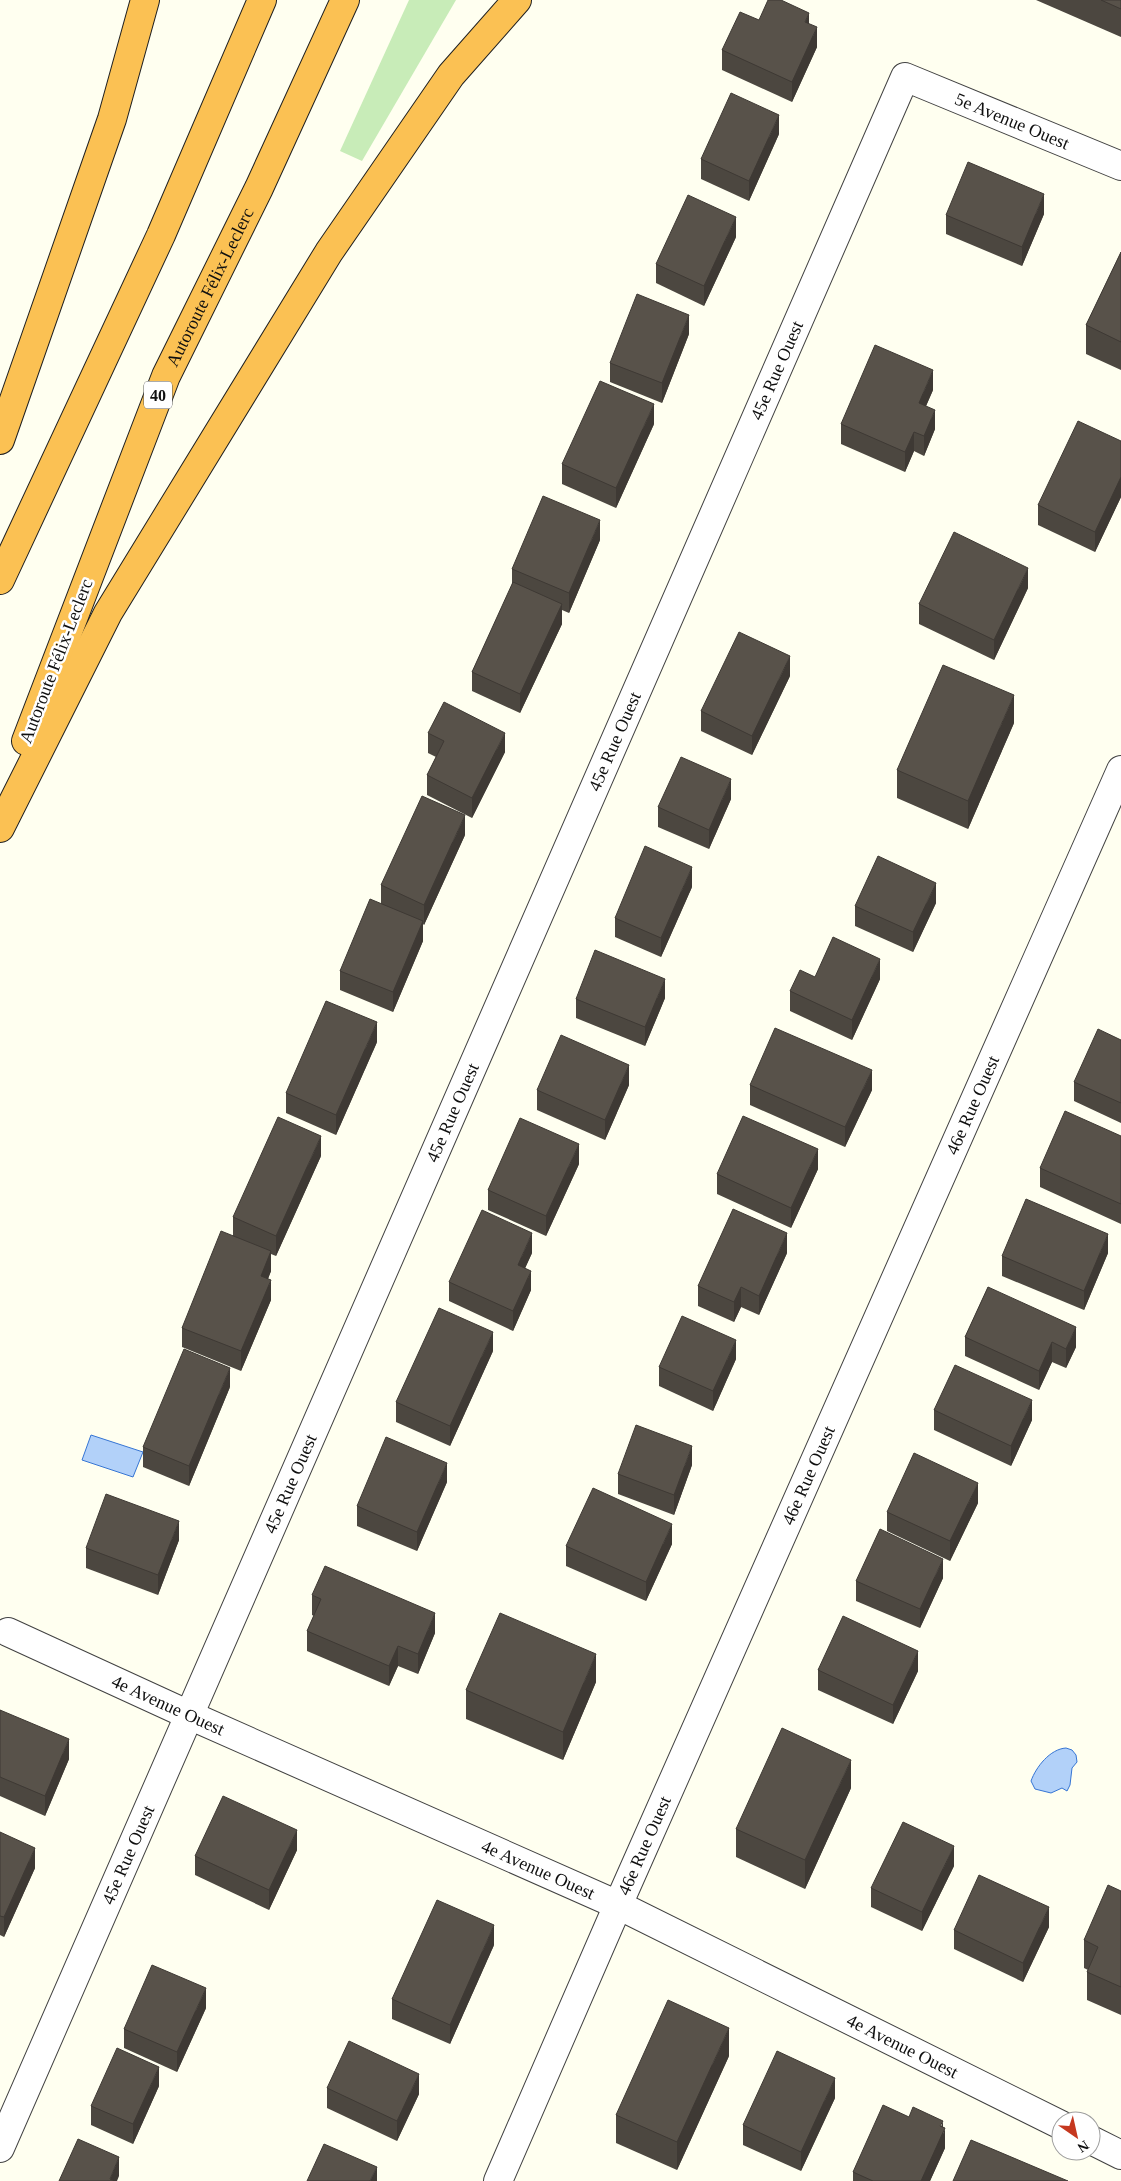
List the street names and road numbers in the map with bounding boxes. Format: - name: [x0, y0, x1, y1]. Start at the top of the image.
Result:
- street label: 5e Avenue Ouest: [952, 89, 1072, 154]
- street label: Autoroute Félix-Leclerc: [162, 205, 258, 370]
- street label: 45e Rue Ouest: [746, 318, 807, 423]
- road number: 40: [144, 382, 172, 408]
- street label: Autoroute Félix-Leclerc: [15, 576, 97, 746]
- street label: 45e Rue Ouest: [584, 689, 645, 794]
- street label: 46e Rue Ouest: [942, 1052, 1003, 1158]
- street label: 45e Rue Ouest: [422, 1060, 483, 1165]
- street label: 46e Rue Ouest: [778, 1423, 839, 1528]
- street label: 45e Rue Ouest: [260, 1431, 321, 1536]
- street label: 4e Avenue Ouest: [108, 1671, 228, 1739]
- street label: 46e Rue Ouest: [614, 1793, 675, 1898]
- street label: 45e Rue Ouest: [98, 1802, 159, 1907]
- street label: 4e Avenue Ouest: [478, 1836, 598, 1903]
- street label: 4e Avenue Ouest: [844, 2010, 961, 2082]

